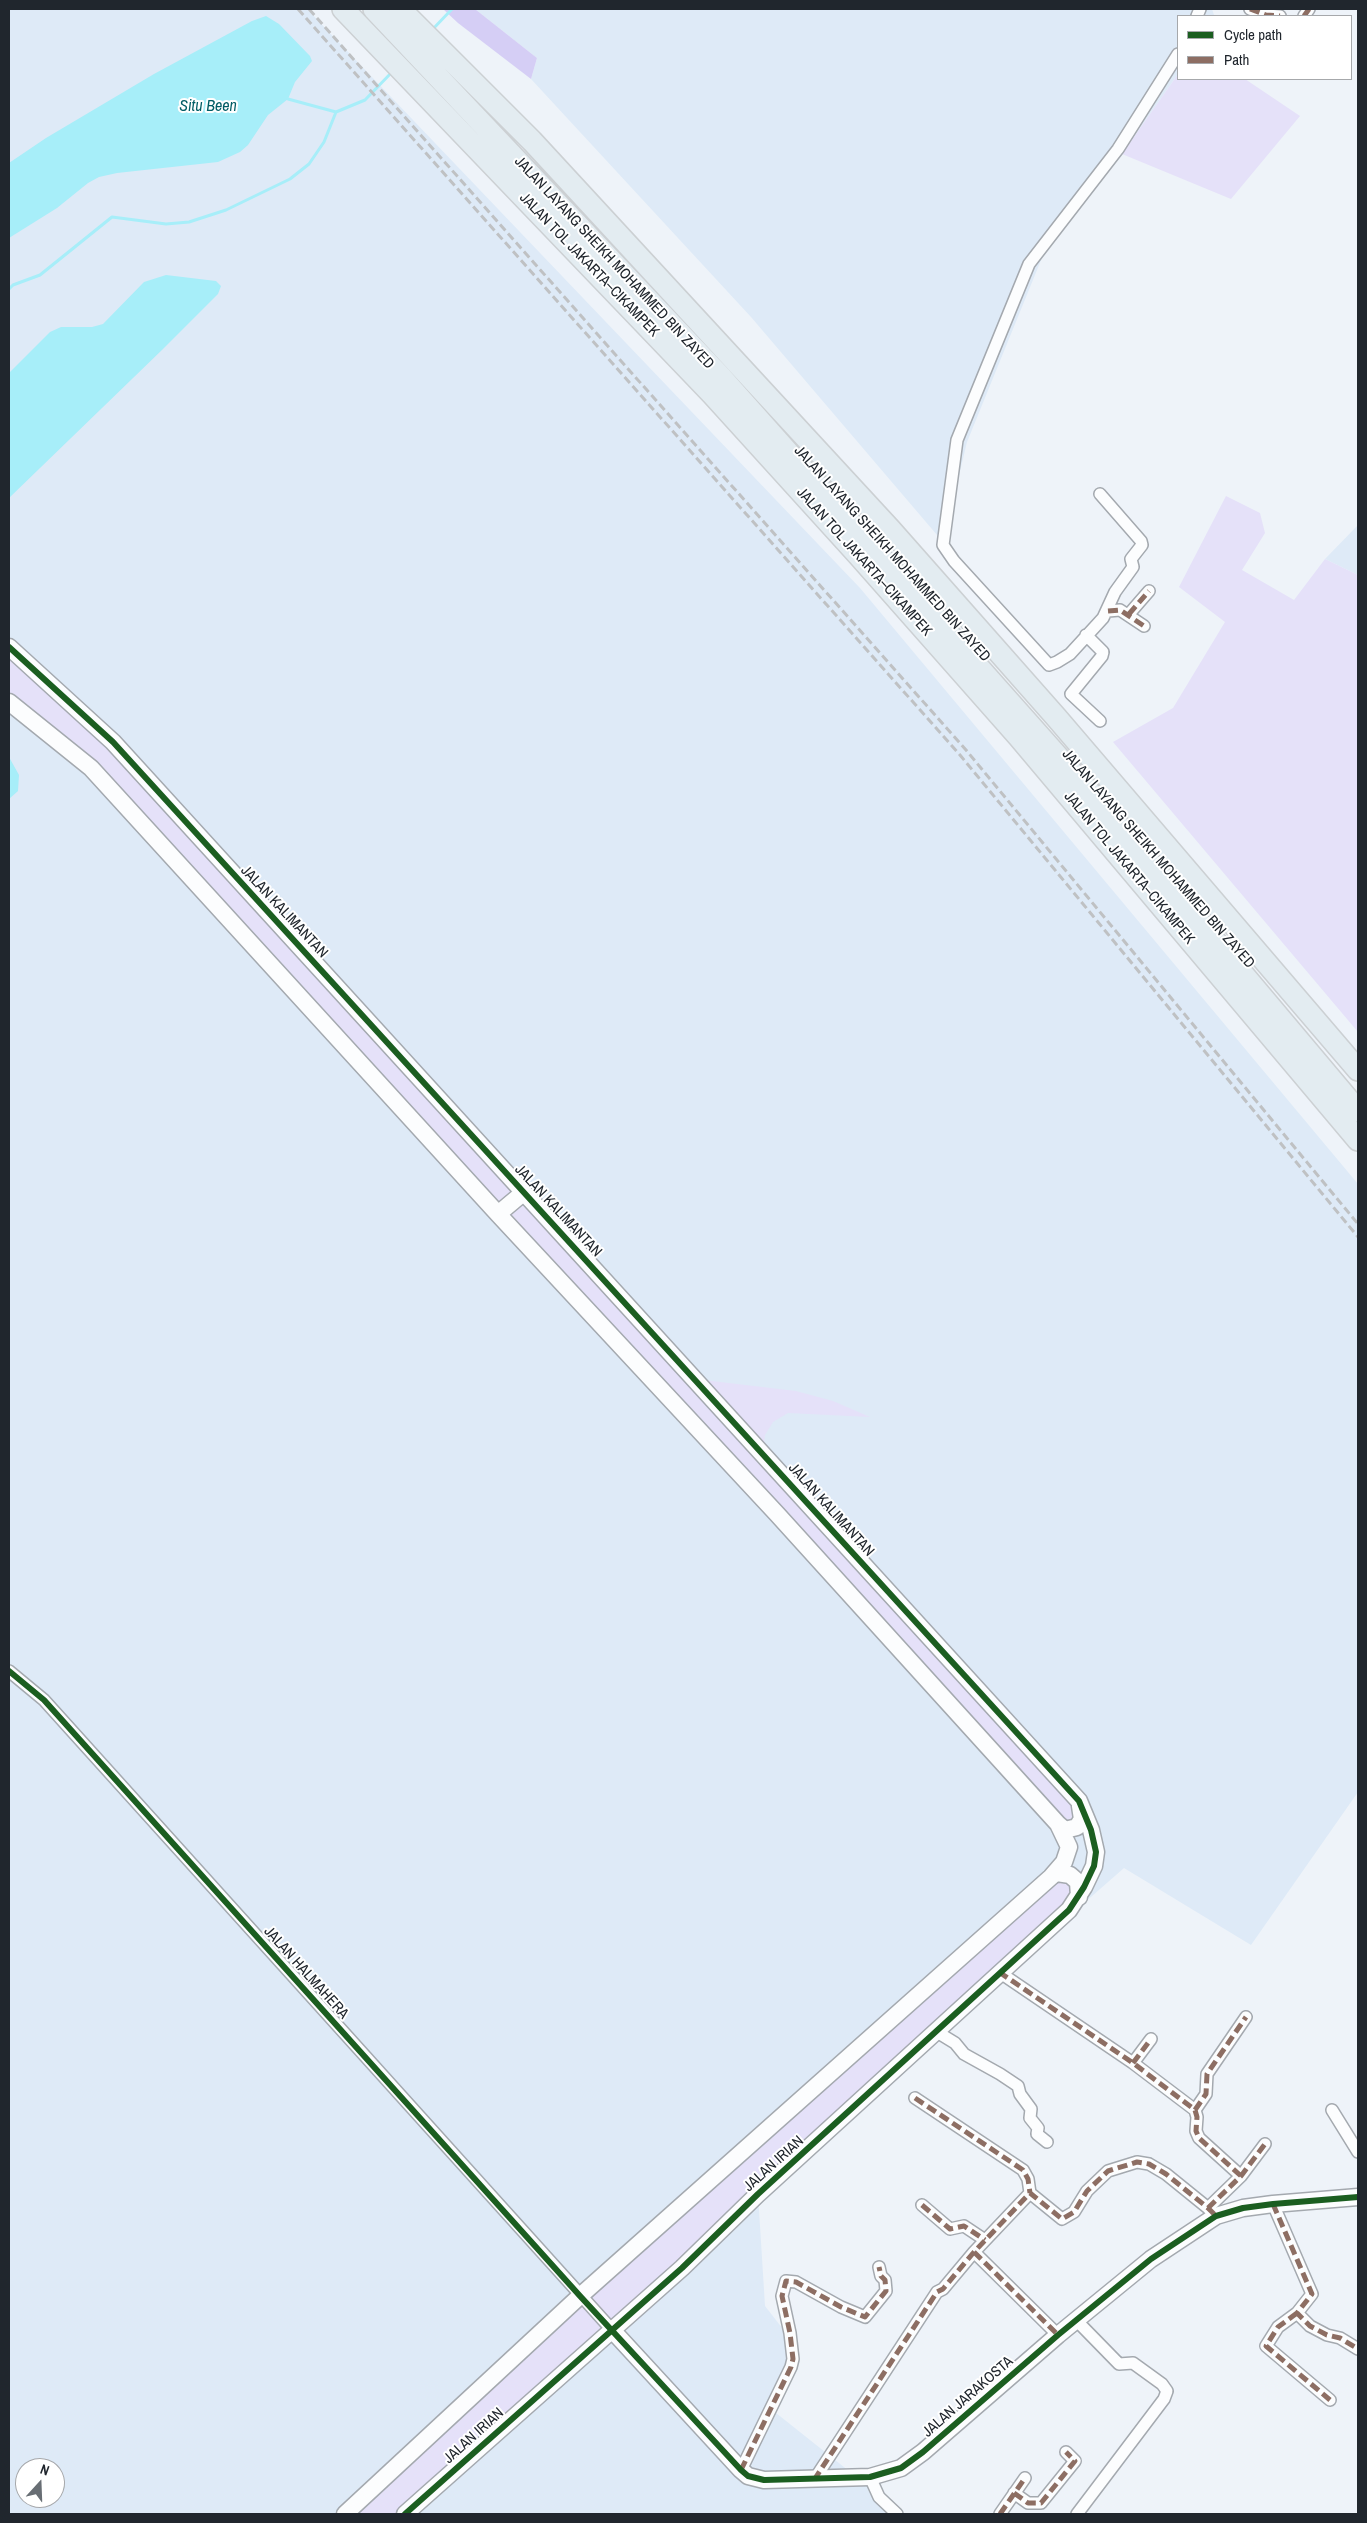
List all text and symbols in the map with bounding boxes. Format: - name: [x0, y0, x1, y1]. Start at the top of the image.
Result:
- legend: [1177, 15, 1352, 80]
- text: Cycle path: [1224, 24, 1282, 45]
- text: Path: [1224, 49, 1249, 70]
- water label: Situ Been: [179, 97, 237, 117]
- street label: JALAN LAYANG SHEIKH MOHAMMED BIN ZAYED: [510, 153, 718, 373]
- street label: JALAN TOL JAKARTA–CIKAMPEK: [515, 189, 663, 341]
- street label: JALAN LAYANG SHEIKH MOHAMMED BIN ZAYED: [790, 442, 994, 666]
- street label: JALAN TOL JAKARTA–CIKAMPEK: [793, 484, 935, 640]
- street label: JALAN LAYANG SHEIKH MOHAMMED BIN ZAYED: [1058, 746, 1258, 972]
- street label: JALAN TOL JAKARTA–CIKAMPEK: [1060, 788, 1198, 948]
- street label: JALAN KALIMANTAN: [237, 862, 331, 962]
- street label: JALAN KALIMANTAN: [511, 1161, 605, 1261]
- street label: JALAN KALIMANTAN: [784, 1460, 878, 1560]
- street label: JALAN HALMAHERA: [260, 1923, 352, 2023]
- street label: JALAN IRIAN: [740, 2132, 808, 2196]
- street label: JALAN JARAKOSTA: [919, 2353, 1017, 2441]
- street label: JALAN IRIAN: [440, 2404, 508, 2468]
- north arrow: [15, 2458, 65, 2508]
- text: N: [38, 2460, 52, 2480]

